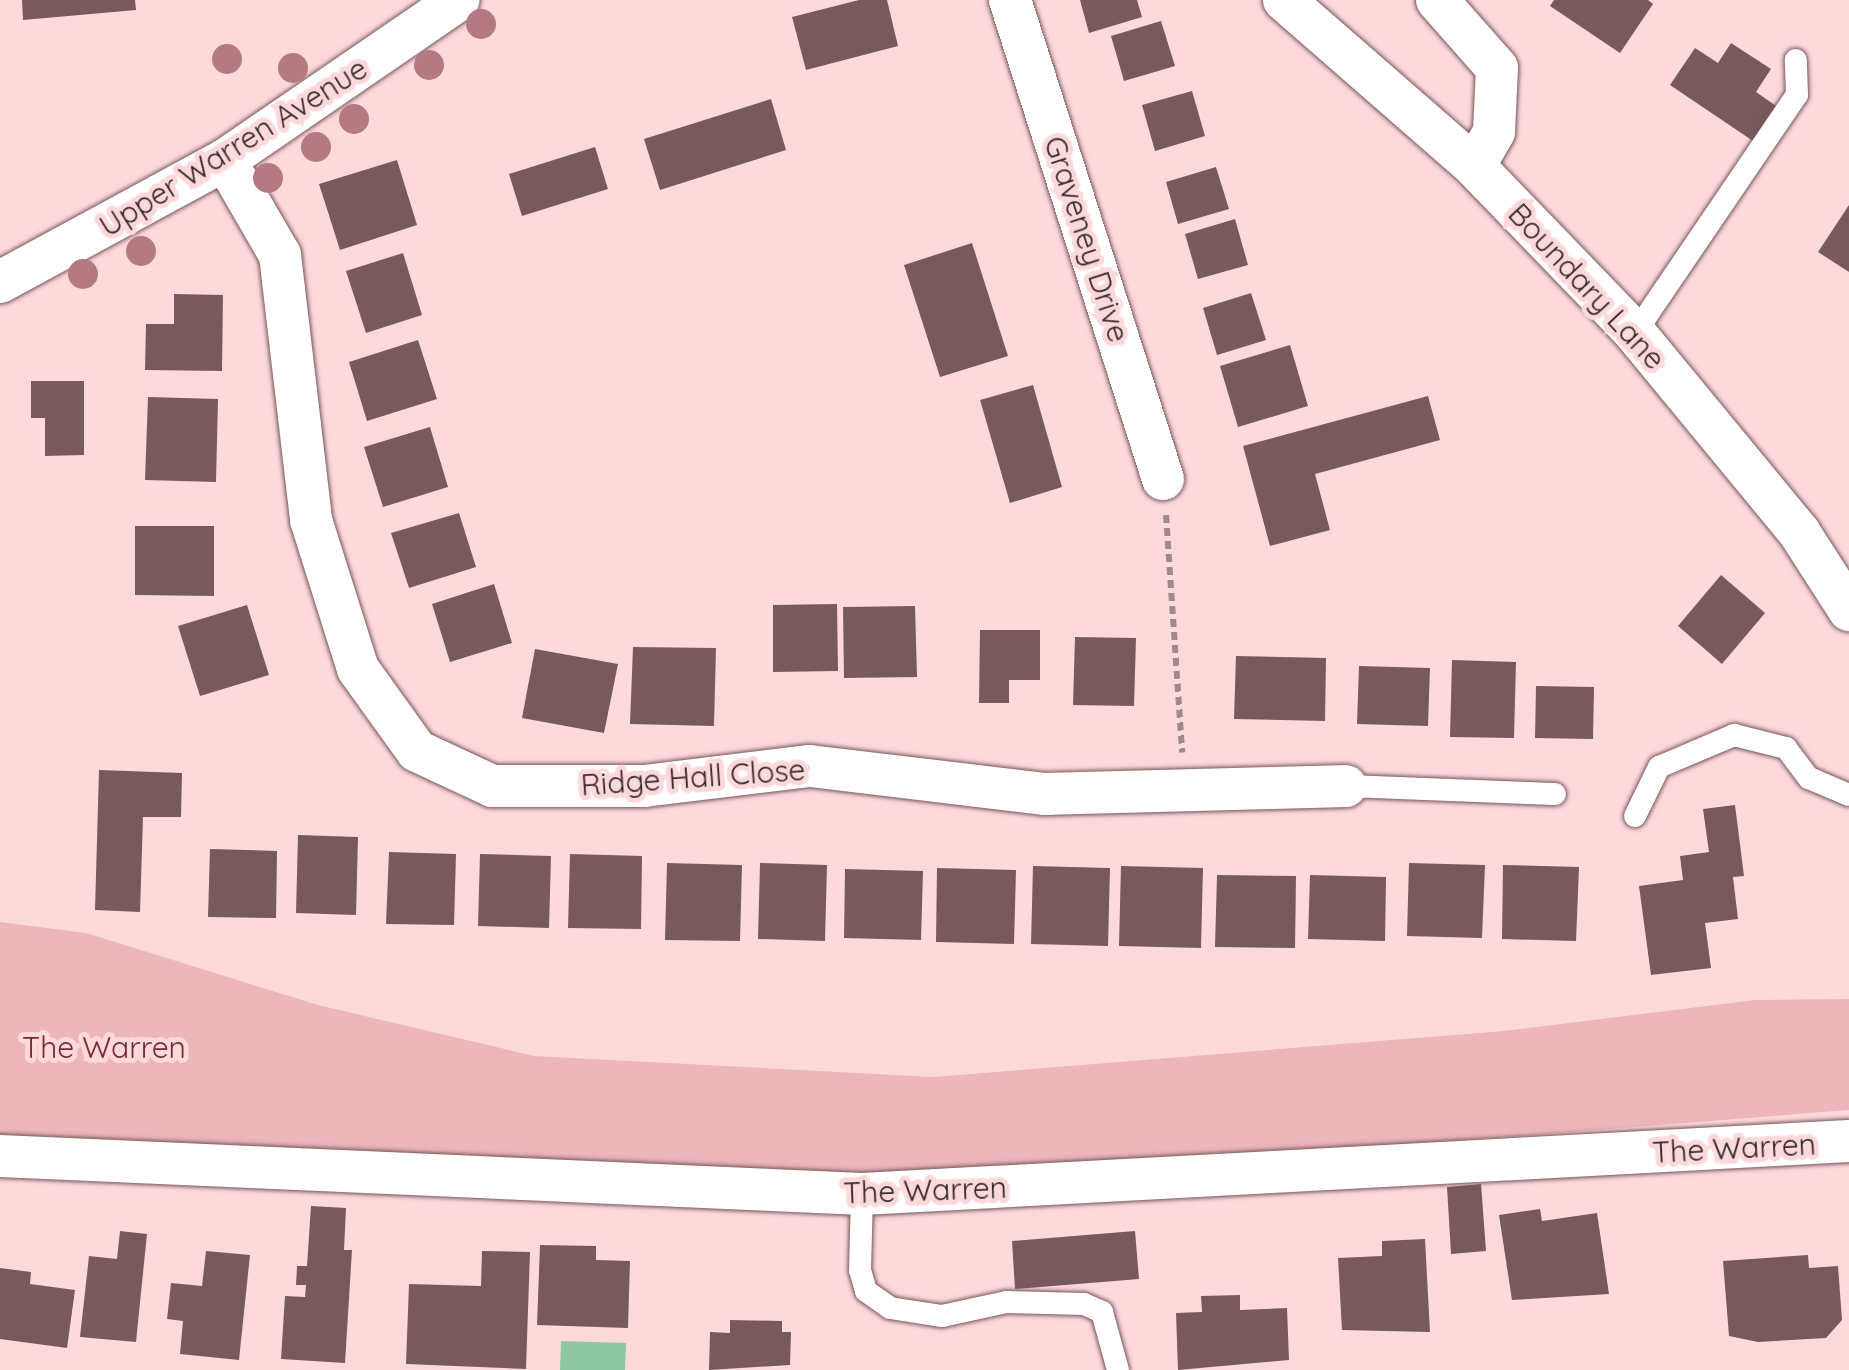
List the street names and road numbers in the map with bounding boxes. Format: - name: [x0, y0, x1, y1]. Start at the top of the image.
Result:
- street label: Upper Warren Avenue: [93, 50, 373, 244]
- street label: Graveney Drive: [1037, 132, 1137, 346]
- street label: Boundary Lane: [1501, 196, 1673, 376]
- street label: Ridge Hall Close: [579, 751, 807, 803]
- street label: The Warren: [1651, 1126, 1817, 1170]
- street label: The Warren: [842, 1169, 1008, 1211]

